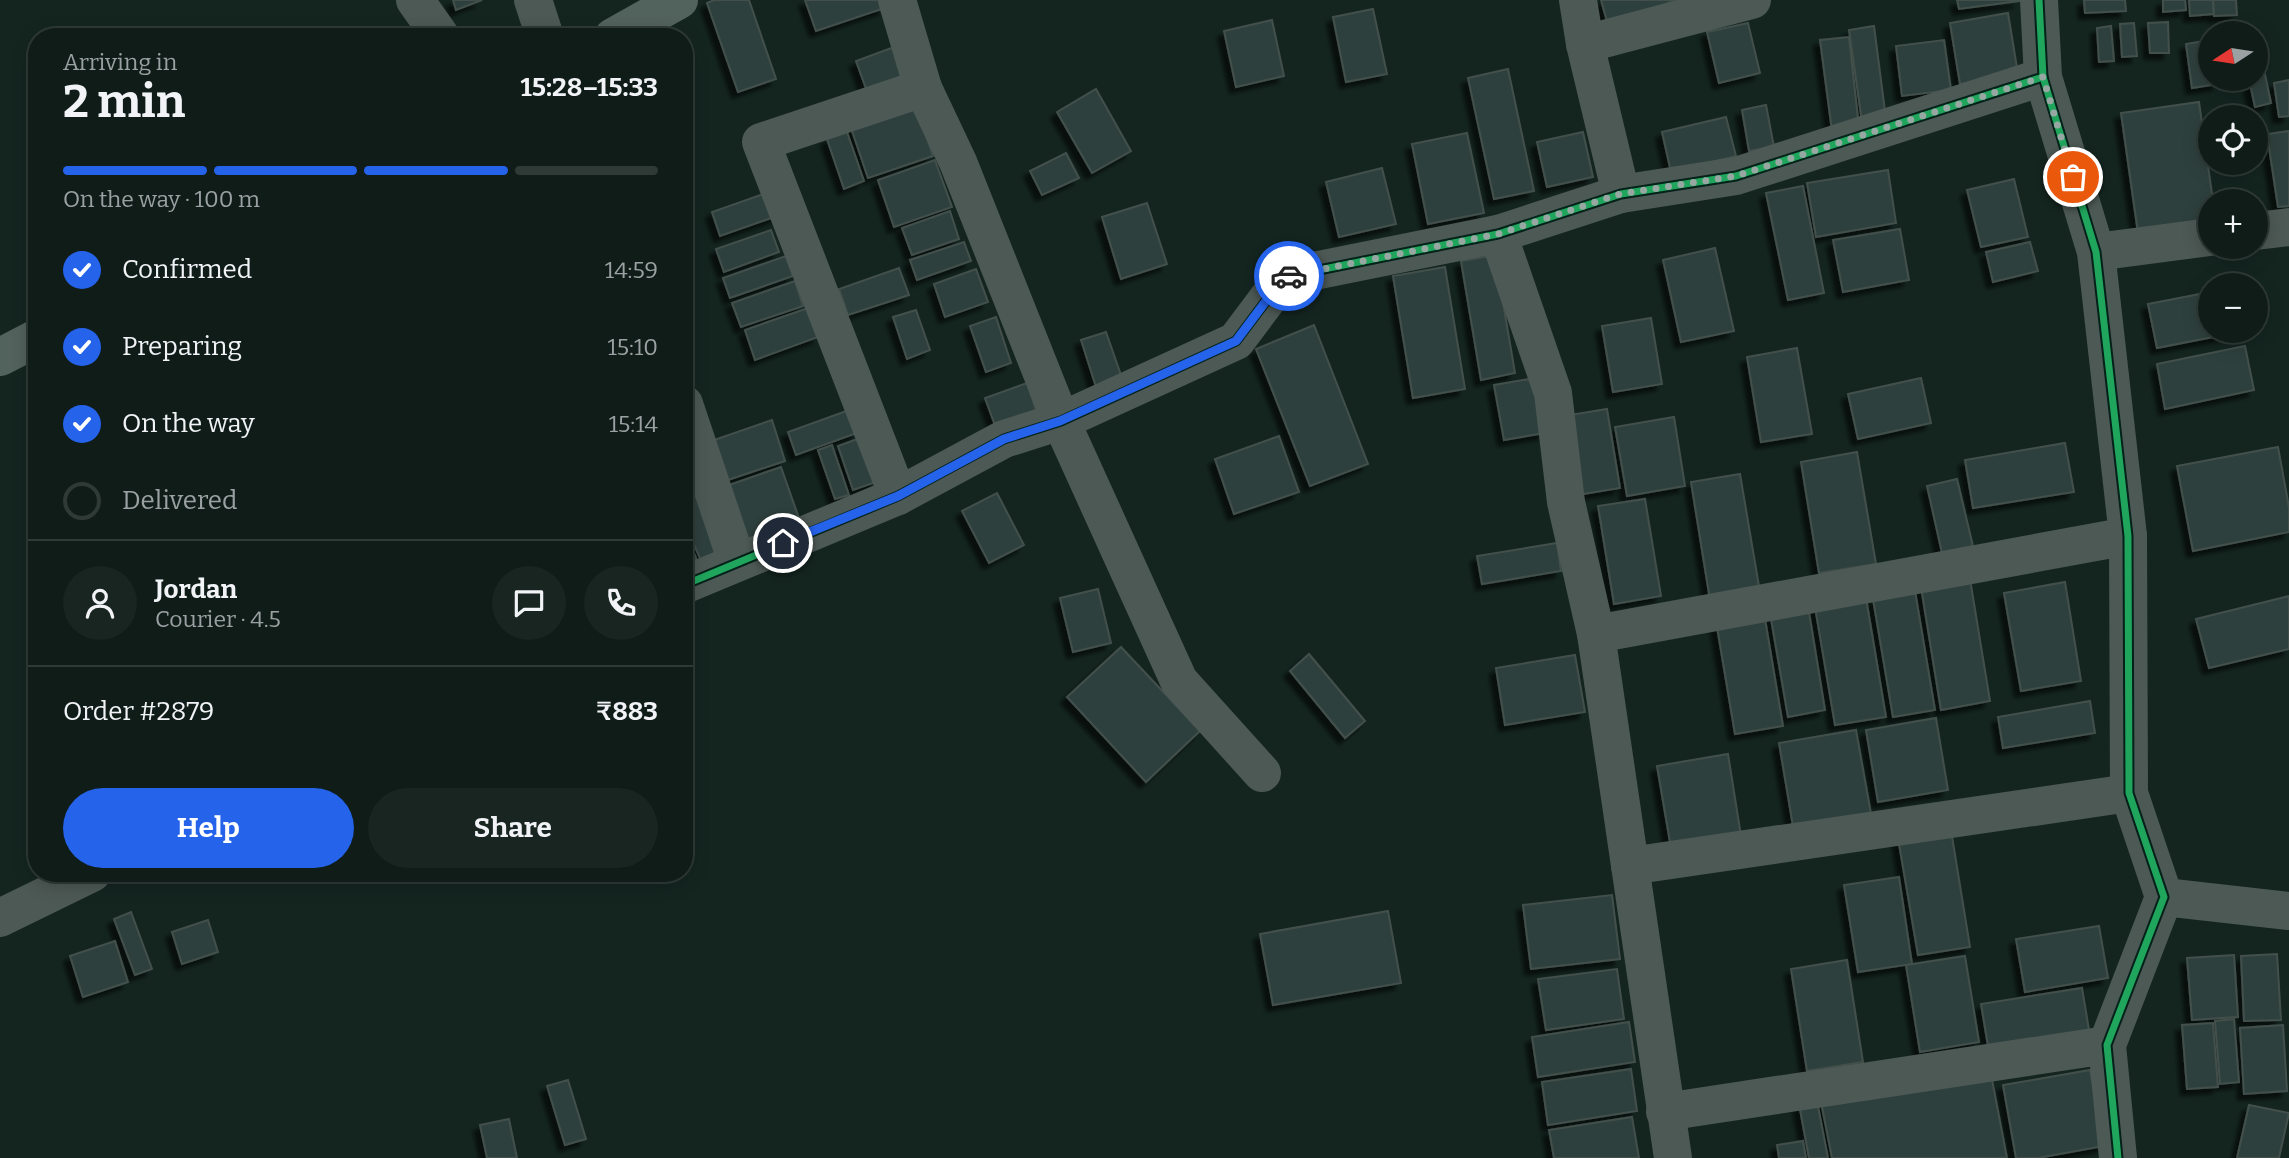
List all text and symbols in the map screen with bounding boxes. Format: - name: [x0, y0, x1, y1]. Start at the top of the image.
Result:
- north arrow: [2198, 21, 2268, 91]
- map controls: [2198, 21, 2268, 343]
- text: Arriving in: [63, 48, 177, 76]
- text: 15:28–15:33: [521, 72, 658, 103]
- text: 2 min: [63, 74, 185, 129]
- button: locate: [2198, 105, 2268, 175]
- pin: [2043, 147, 2103, 207]
- icon: bag: [2054, 158, 2092, 196]
- text: On the way · 100 m: [63, 185, 260, 213]
- button: +: [2198, 189, 2268, 259]
- courier: [1254, 241, 1324, 311]
- icon: check: [63, 251, 101, 289]
- text: Confirmed: [122, 254, 252, 285]
- text: 14:59: [605, 256, 658, 284]
- icon: car: [1270, 257, 1308, 295]
- button: −: [2198, 273, 2268, 343]
- icon: check: [63, 328, 101, 366]
- text: Preparing: [122, 331, 242, 362]
- text: 15:10: [607, 333, 658, 361]
- icon: check: [63, 405, 101, 443]
- text: On the way: [122, 408, 255, 439]
- text: 15:14: [609, 410, 658, 438]
- text: Delivered: [122, 485, 237, 516]
- pin: [753, 513, 813, 573]
- icon: home: [764, 524, 802, 562]
- button: person: [63, 566, 137, 640]
- button: chat: [492, 566, 566, 640]
- button: phone: [584, 566, 658, 640]
- text: Jordan: [155, 574, 237, 605]
- text: Courier · 4.5: [155, 605, 281, 633]
- text: Order #2879: [63, 696, 214, 727]
- text: ₹883: [596, 696, 658, 727]
- button: Help: [63, 788, 354, 868]
- button: Share: [368, 788, 658, 868]

